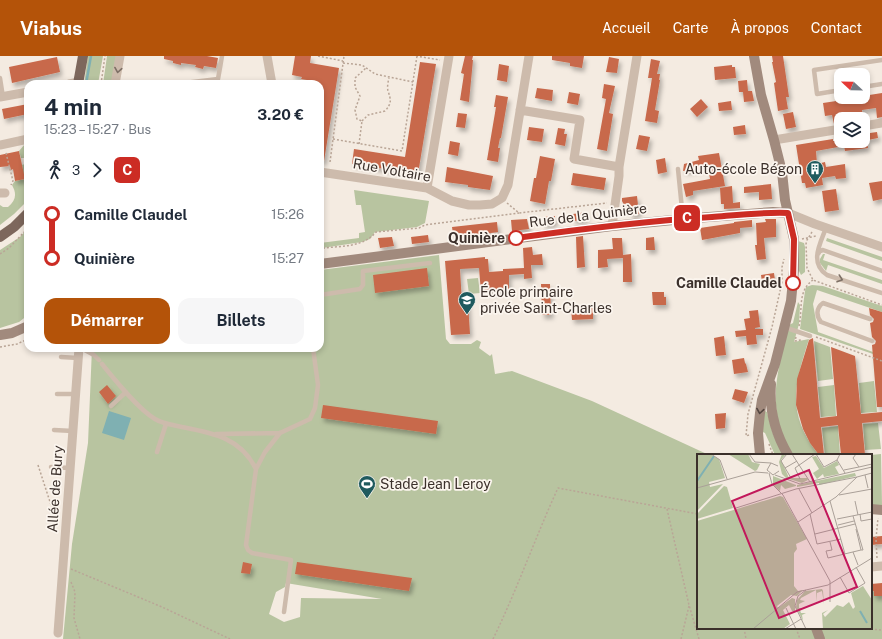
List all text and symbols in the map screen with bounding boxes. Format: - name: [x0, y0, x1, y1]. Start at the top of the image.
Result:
- text: Viabus: [20, 17, 82, 39]
- text: Accueil: [602, 20, 651, 36]
- text: Carte: [673, 20, 709, 36]
- text: À propos: [731, 20, 789, 36]
- text: Contact: [811, 20, 862, 36]
- one-way arrow: [114, 67, 123, 73]
- north arrow: [834, 68, 870, 104]
- map controls: [834, 68, 870, 148]
- text: 4 min: [44, 94, 102, 120]
- text: 3.20 €: [257, 106, 304, 123]
- button: layers: [834, 112, 870, 148]
- text: 15:23 – 15:27 · Bus: [44, 122, 151, 137]
- street label: Rue Voltaire: [352, 155, 432, 185]
- icon: walk: [44, 159, 66, 181]
- icon: forward: [86, 159, 108, 181]
- building icon: Auto-école Bégon: [805, 159, 825, 184]
- place label: Auto-école Bégon: [685, 161, 802, 177]
- text: C: [122, 162, 132, 178]
- text: 3: [72, 163, 80, 178]
- street label: Rue de la Quinière: [528, 200, 648, 230]
- line badge: C: [674, 205, 700, 231]
- text: Camille Claudel: [74, 206, 187, 223]
- text: 15:26: [271, 207, 304, 222]
- text: C: [682, 210, 692, 226]
- place label: Quinière: [448, 230, 505, 246]
- marker: Quinière: [508, 230, 524, 246]
- text: Quinière: [74, 250, 135, 267]
- text: 15:27: [272, 251, 304, 266]
- one-way arrow: [836, 274, 843, 283]
- place label: Camille Claudel: [676, 275, 782, 291]
- marker: Camille Claudel: [785, 275, 801, 291]
- place label: École primaire privée Saint-Charles: [480, 283, 612, 316]
- school or university icon: École primaire privée Saint-Charles: [457, 290, 477, 315]
- button: Démarrer: [44, 298, 170, 344]
- button: Billets: [178, 298, 304, 344]
- one-way arrow: [757, 408, 765, 415]
- street label: Allée de Bury: [44, 444, 66, 533]
- inset map: [697, 454, 872, 629]
- sports icon: Stade Jean Leroy: [357, 474, 377, 499]
- place label: Stade Jean Leroy: [380, 476, 491, 492]

